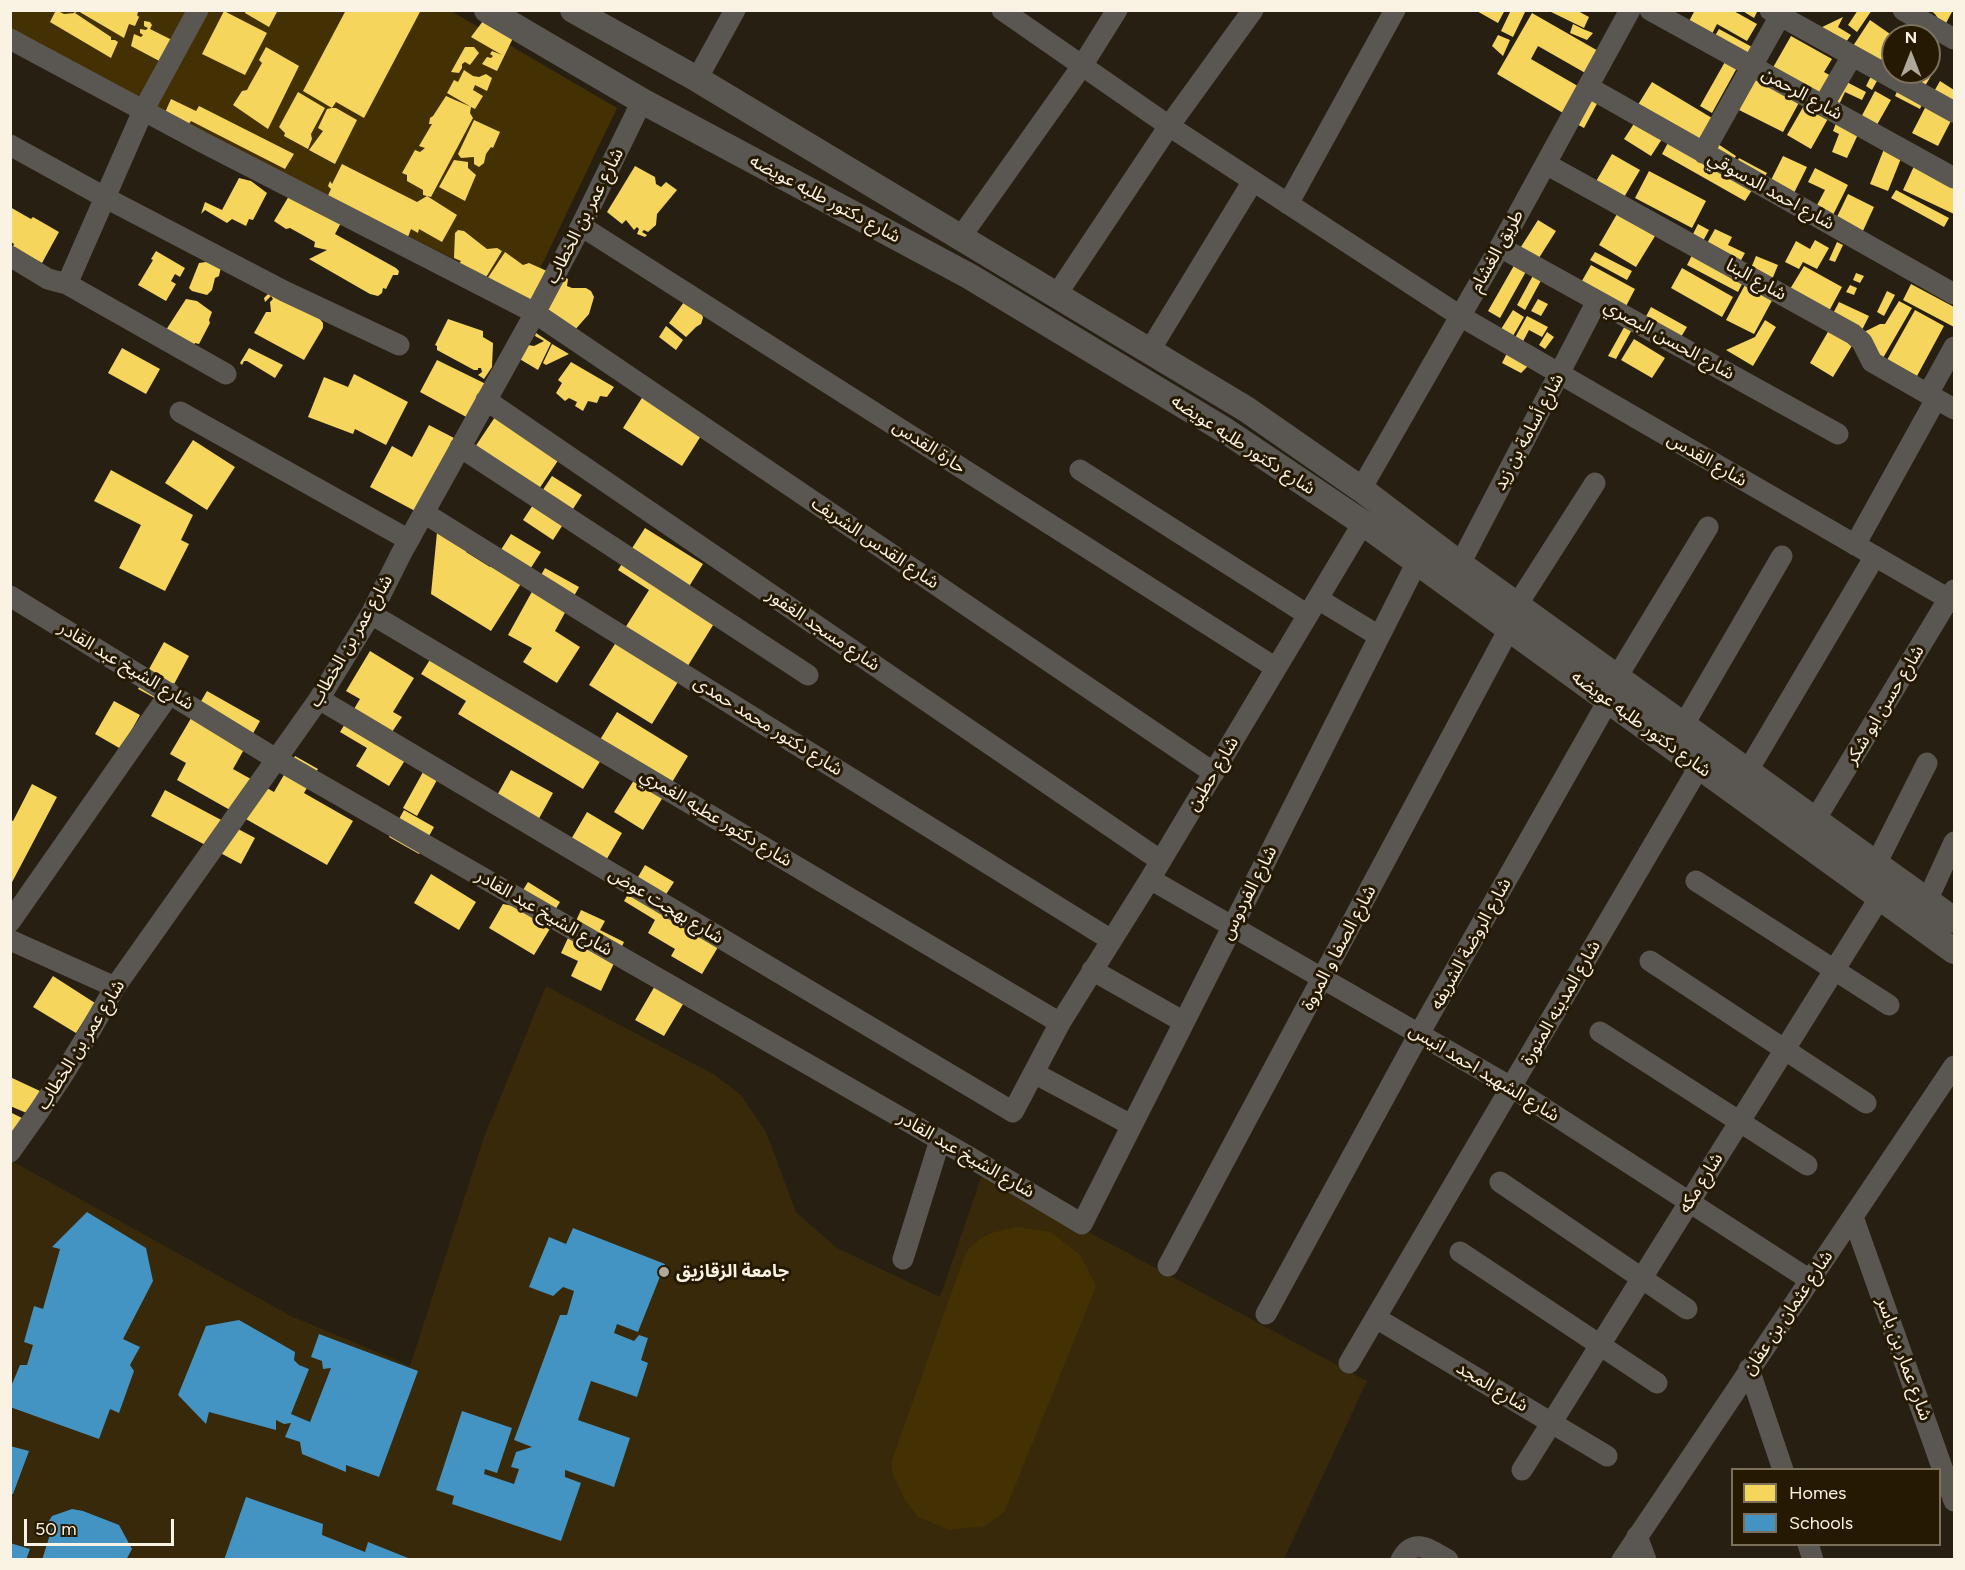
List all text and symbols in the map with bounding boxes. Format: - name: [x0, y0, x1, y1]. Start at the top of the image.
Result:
- north arrow: [1881, 24, 1941, 84]
- text: N: [1905, 28, 1917, 47]
- street label: شارع الرحمن: [1758, 63, 1846, 125]
- street label: شارع عمر بن الخطاب: [541, 145, 629, 287]
- street label: شارع احمد الدسوقي: [1704, 147, 1838, 235]
- street label: شارع دكتور طلبه عويضه: [746, 150, 904, 248]
- street label: طريق الغشام: [1466, 206, 1528, 296]
- street label: شارع البنا: [1722, 255, 1790, 305]
- street label: شارع الحسن البصري: [1600, 295, 1738, 385]
- street label: شارع أسامة بن زيد: [1489, 370, 1569, 494]
- street label: شارع دكتور طلبه عويضه: [1167, 390, 1319, 500]
- street label: حارة القدس: [888, 415, 970, 479]
- street label: شارع القدس: [1663, 428, 1751, 492]
- street label: شارع القدس الشريف: [807, 492, 943, 594]
- street label: شارع عمر بن الخطاب: [304, 571, 398, 711]
- street label: شارع مسجد الغفور: [762, 584, 884, 676]
- street label: شارع الشيخ عبد القادر: [54, 617, 198, 715]
- street label: شارع حسن ابو شكر: [1841, 641, 1929, 769]
- street label: شارع دكتور طلبه عويضه: [1567, 666, 1715, 782]
- street label: شارع دكتور محمد حمدى: [690, 671, 846, 781]
- street label: شارع حطين: [1182, 733, 1244, 815]
- street label: شارع دكتور عطيه الغمري: [636, 764, 796, 872]
- street label: شارع الفردوس: [1216, 842, 1282, 944]
- street label: شارع بهجت عوض: [605, 863, 727, 949]
- street label: شارع الشيخ عبد القادر: [472, 865, 616, 961]
- street label: شارع الروضة الشريفه: [1426, 874, 1516, 1014]
- street label: شارع الصفا و المروة: [1297, 882, 1381, 1014]
- street label: شارع المدينه المنورة: [1517, 937, 1605, 1069]
- street label: شارع عمر بن الخطاب: [32, 976, 130, 1114]
- street label: شارع الشهيد احمد انيس: [1405, 1020, 1563, 1126]
- street label: شارع الشيخ عبد القادر: [894, 1107, 1038, 1203]
- street label: شارع مكه: [1674, 1149, 1728, 1217]
- street label: شارع عثمان بن عفان: [1738, 1247, 1838, 1379]
- place label: جامعة الزقازيق: [676, 1261, 789, 1283]
- marker: جامعة الزقازيق: [657, 1265, 671, 1279]
- street label: شارع عمار بن ياسر: [1872, 1294, 1936, 1424]
- street label: شارع المجد: [1452, 1357, 1532, 1417]
- legend: [1731, 1468, 1941, 1546]
- text: Homes: [1789, 1482, 1847, 1504]
- scale bar: [27, 1507, 177, 1545]
- text: Schools: [1789, 1512, 1853, 1534]
- text: 50 m: [35, 1518, 77, 1540]

